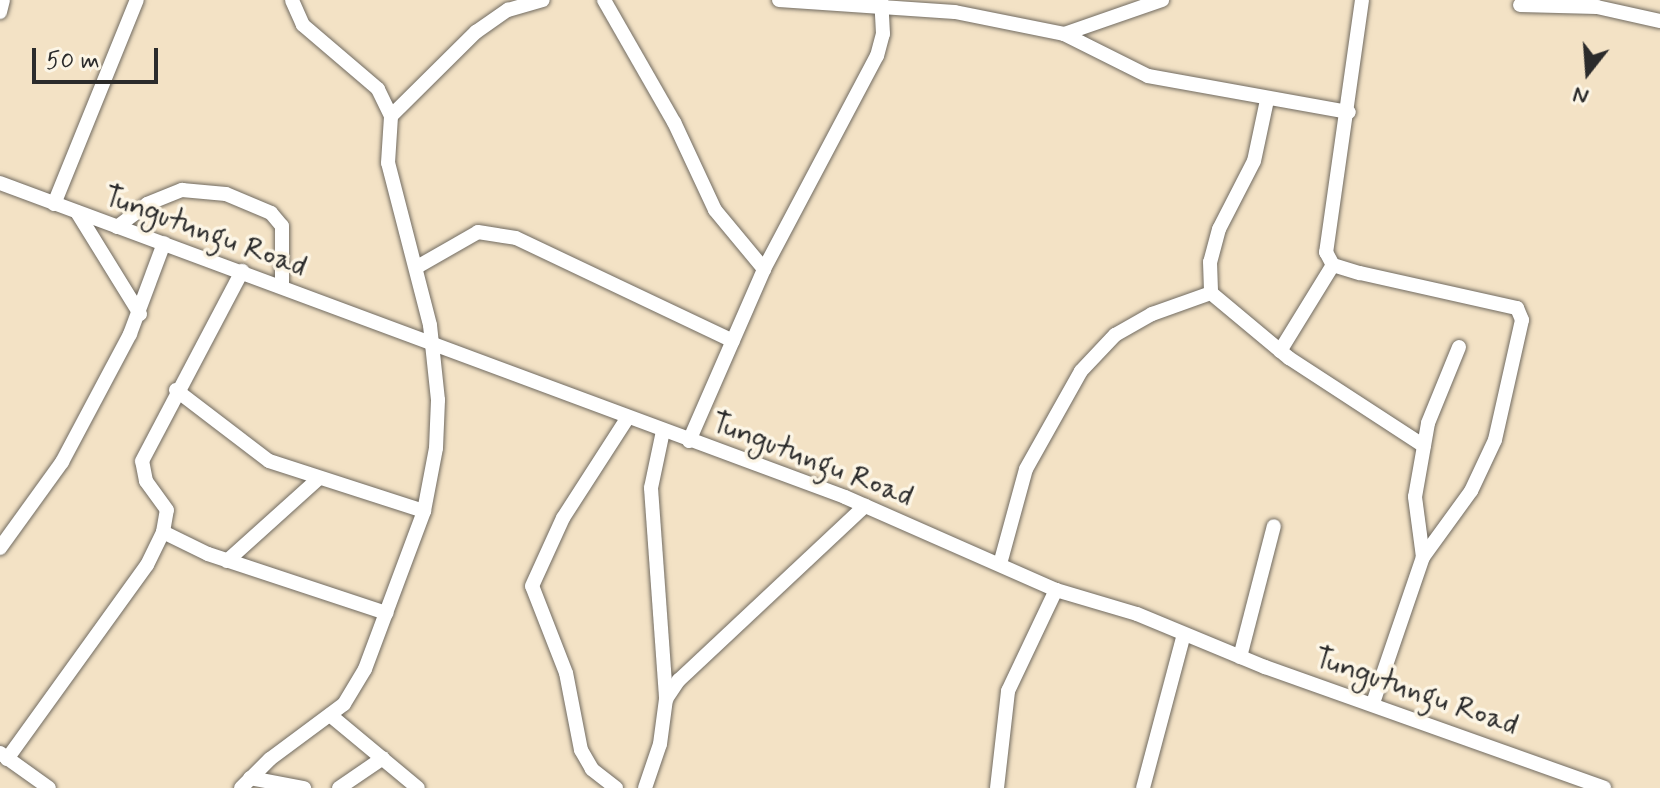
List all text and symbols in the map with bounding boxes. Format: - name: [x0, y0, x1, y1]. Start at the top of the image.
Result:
- scale bar: [36, 32, 162, 82]
- north arrow: [1548, 32, 1628, 112]
- text: 50 m: [46, 46, 100, 77]
- text: N: [1570, 79, 1592, 110]
- street label: Tungutungu Road: [101, 179, 309, 285]
- street label: Tungutungu Road: [708, 406, 916, 514]
- street label: Tungutungu Road: [1311, 641, 1521, 743]

